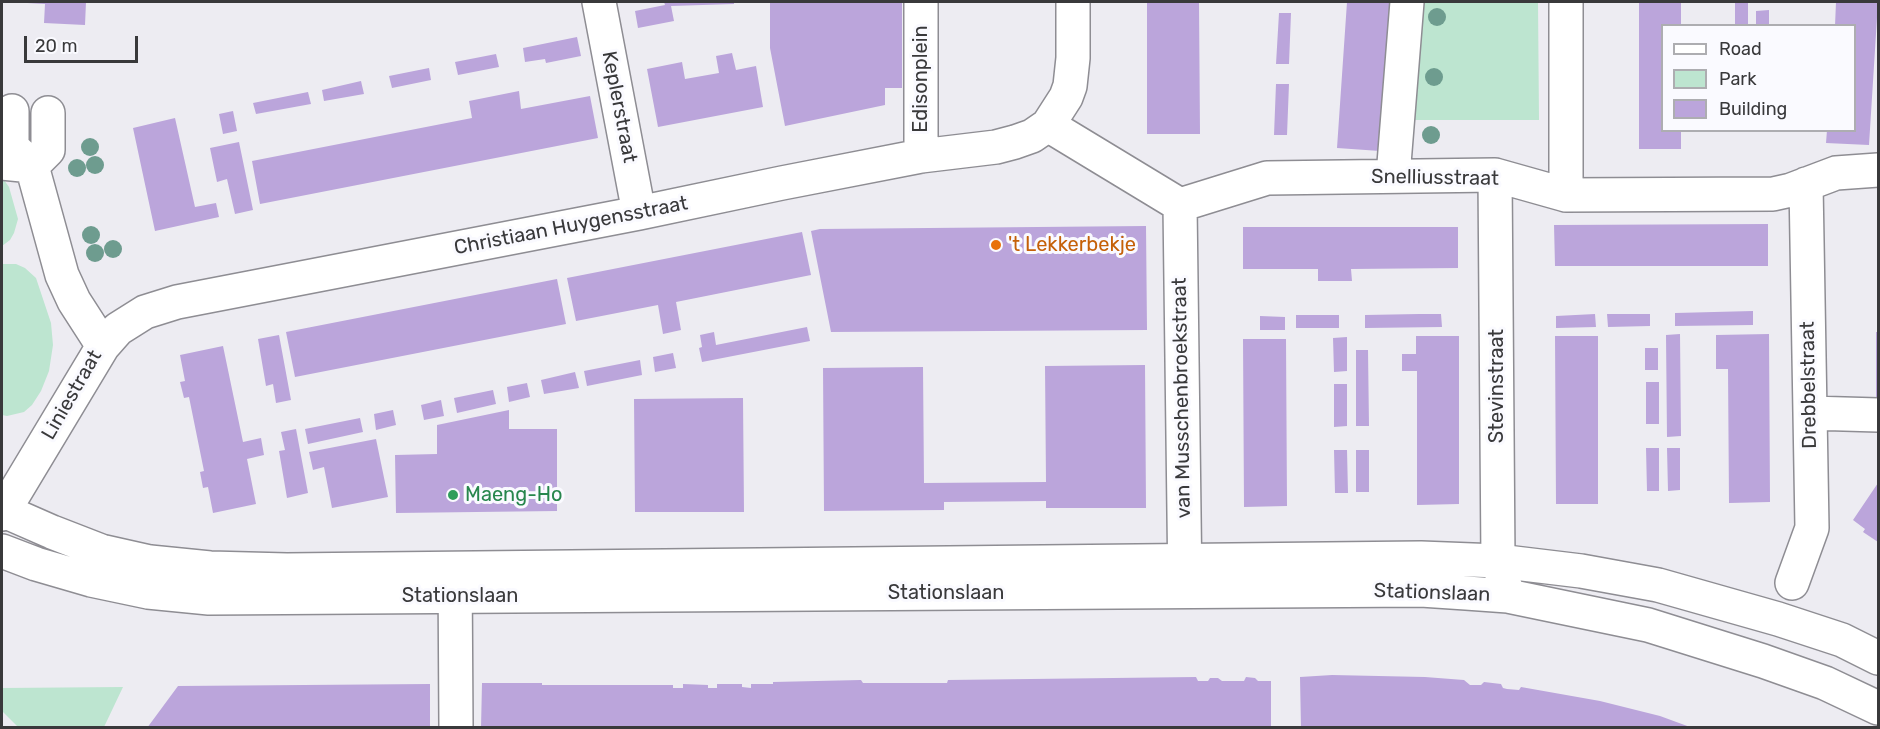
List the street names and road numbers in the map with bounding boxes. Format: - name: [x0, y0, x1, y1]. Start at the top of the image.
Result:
- street label: Edisonplein: [909, 25, 933, 133]
- street label: Keplerstraat: [596, 49, 642, 165]
- street label: Snelliusstraat: [1371, 165, 1499, 191]
- street label: Christiaan Huygensstraat: [452, 192, 690, 260]
- street label: van Musschenbroekstraat: [1168, 277, 1196, 519]
- street label: Drebbelstraat: [1796, 321, 1822, 449]
- street label: Stevinstraat: [1485, 329, 1509, 443]
- street label: Liniestraat: [37, 346, 107, 444]
- street label: Stationslaan: [1373, 579, 1491, 607]
- street label: Stationslaan: [888, 581, 1004, 605]
- street label: Stationslaan: [402, 584, 518, 608]

